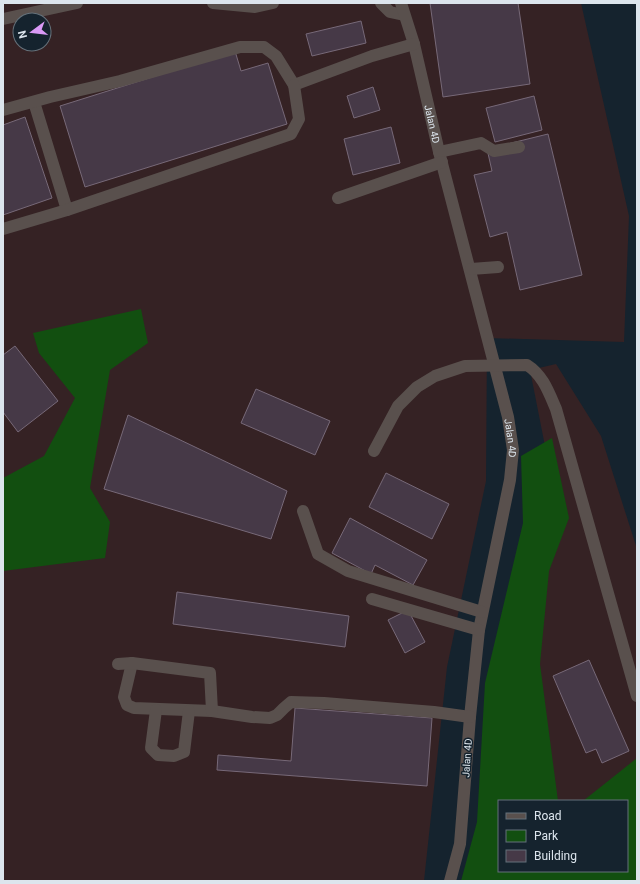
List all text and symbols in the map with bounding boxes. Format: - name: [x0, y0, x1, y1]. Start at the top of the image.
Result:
- north arrow: [12, 12, 52, 52]
- text: N: [15, 29, 30, 40]
- street label: Jalan 4D: [423, 104, 442, 144]
- street label: Jalan 4D: [503, 418, 519, 458]
- street label: Jalan 4D: [460, 738, 474, 778]
- legend: [498, 800, 628, 872]
- text: Road: [534, 809, 562, 823]
- text: Park: [534, 829, 559, 843]
- text: Building: [534, 849, 577, 863]

